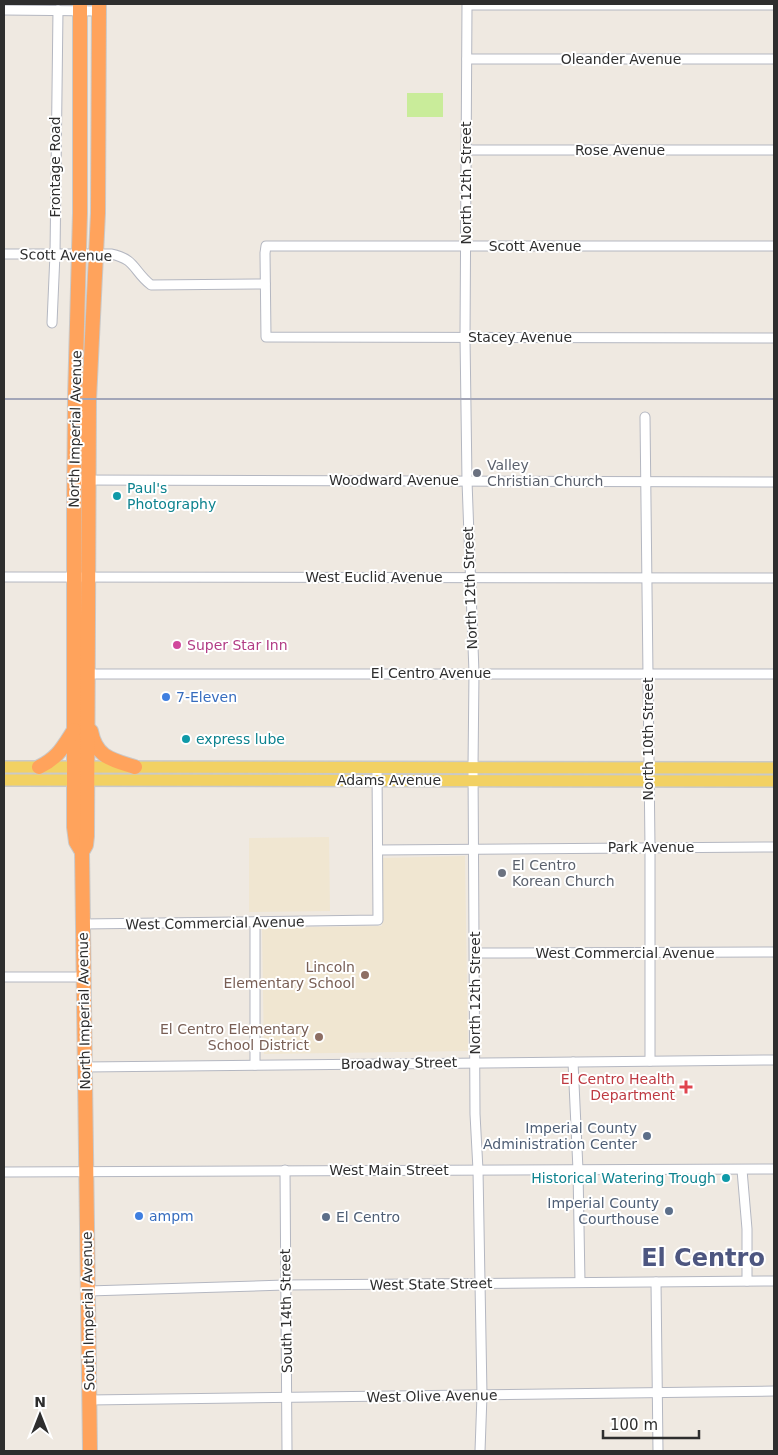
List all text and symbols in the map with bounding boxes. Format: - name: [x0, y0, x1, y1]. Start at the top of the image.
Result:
- street label: Oleander Avenue: [561, 51, 681, 67]
- street label: Frontage Road: [47, 116, 63, 218]
- street label: North 12th Street: [458, 121, 474, 244]
- street label: Rose Avenue: [575, 142, 665, 158]
- street label: Scott Avenue: [489, 238, 581, 254]
- street label: Scott Avenue: [20, 246, 112, 264]
- street label: Stacey Avenue: [468, 329, 572, 345]
- street label: North Imperial Avenue: [66, 350, 84, 508]
- place label: Valley Christian Church: [487, 457, 603, 489]
- marker: Valley Christian Church: [471, 467, 483, 479]
- street label: Woodward Avenue: [329, 472, 459, 488]
- place label: Paul's Photography: [127, 480, 216, 512]
- marker: Paul's Photography: [111, 490, 123, 502]
- street label: North 12th Street: [460, 526, 480, 650]
- street label: West Euclid Avenue: [305, 569, 443, 585]
- place label: Super Star Inn: [187, 637, 288, 653]
- marker: Super Star Inn: [171, 639, 183, 651]
- street label: El Centro Avenue: [371, 665, 491, 681]
- street label: North 10th Street: [640, 677, 656, 800]
- place label: 7-Eleven: [176, 689, 237, 705]
- marker: 7-Eleven: [160, 691, 172, 703]
- place label: express lube: [196, 731, 285, 747]
- marker: express lube: [180, 733, 192, 745]
- street label: Adams Avenue: [337, 772, 441, 788]
- street label: Park Avenue: [608, 839, 694, 855]
- place label: El Centro Korean Church: [512, 857, 615, 889]
- marker: El Centro Korean Church: [496, 867, 508, 879]
- street label: West Commercial Avenue: [125, 913, 305, 933]
- street label: North 12th Street: [467, 931, 483, 1054]
- street label: North Imperial Avenue: [75, 932, 93, 1090]
- street label: West Commercial Avenue: [535, 945, 715, 961]
- place label: Lincoln Elementary School: [223, 959, 355, 991]
- marker: Lincoln Elementary School: [359, 969, 371, 981]
- place label: El Centro Elementary School District: [160, 1021, 310, 1053]
- marker: El Centro Elementary School District: [313, 1031, 325, 1043]
- street label: Broadway Street: [341, 1054, 458, 1072]
- place label: El Centro Health Department: [561, 1071, 676, 1103]
- marker: El Centro Health Department: [679, 1080, 693, 1094]
- place label: Imperial County Administration Center: [483, 1120, 637, 1152]
- marker: Imperial County Administration Center: [641, 1130, 653, 1142]
- street label: West Main Street: [329, 1162, 449, 1178]
- place label: Historical Watering Trough: [531, 1170, 716, 1186]
- marker: Historical Watering Trough: [720, 1172, 732, 1184]
- place label: Imperial County Courthouse: [547, 1195, 659, 1227]
- marker: Imperial County Courthouse: [663, 1205, 675, 1217]
- place label: ampm: [149, 1208, 194, 1224]
- place label: El Centro: [336, 1209, 400, 1225]
- marker: ampm: [133, 1210, 145, 1222]
- marker: El Centro: [320, 1211, 332, 1223]
- street label: South Imperial Avenue: [79, 1231, 97, 1391]
- district label: El Centro: [641, 1244, 765, 1272]
- street label: South 14th Street: [277, 1248, 295, 1373]
- street label: West State Street: [369, 1275, 493, 1293]
- street label: West Olive Avenue: [366, 1387, 498, 1405]
- north arrow: [15, 1390, 65, 1440]
- text: N: [34, 1394, 46, 1410]
- scale bar: [603, 1408, 699, 1440]
- text: 100 m: [610, 1416, 658, 1434]

